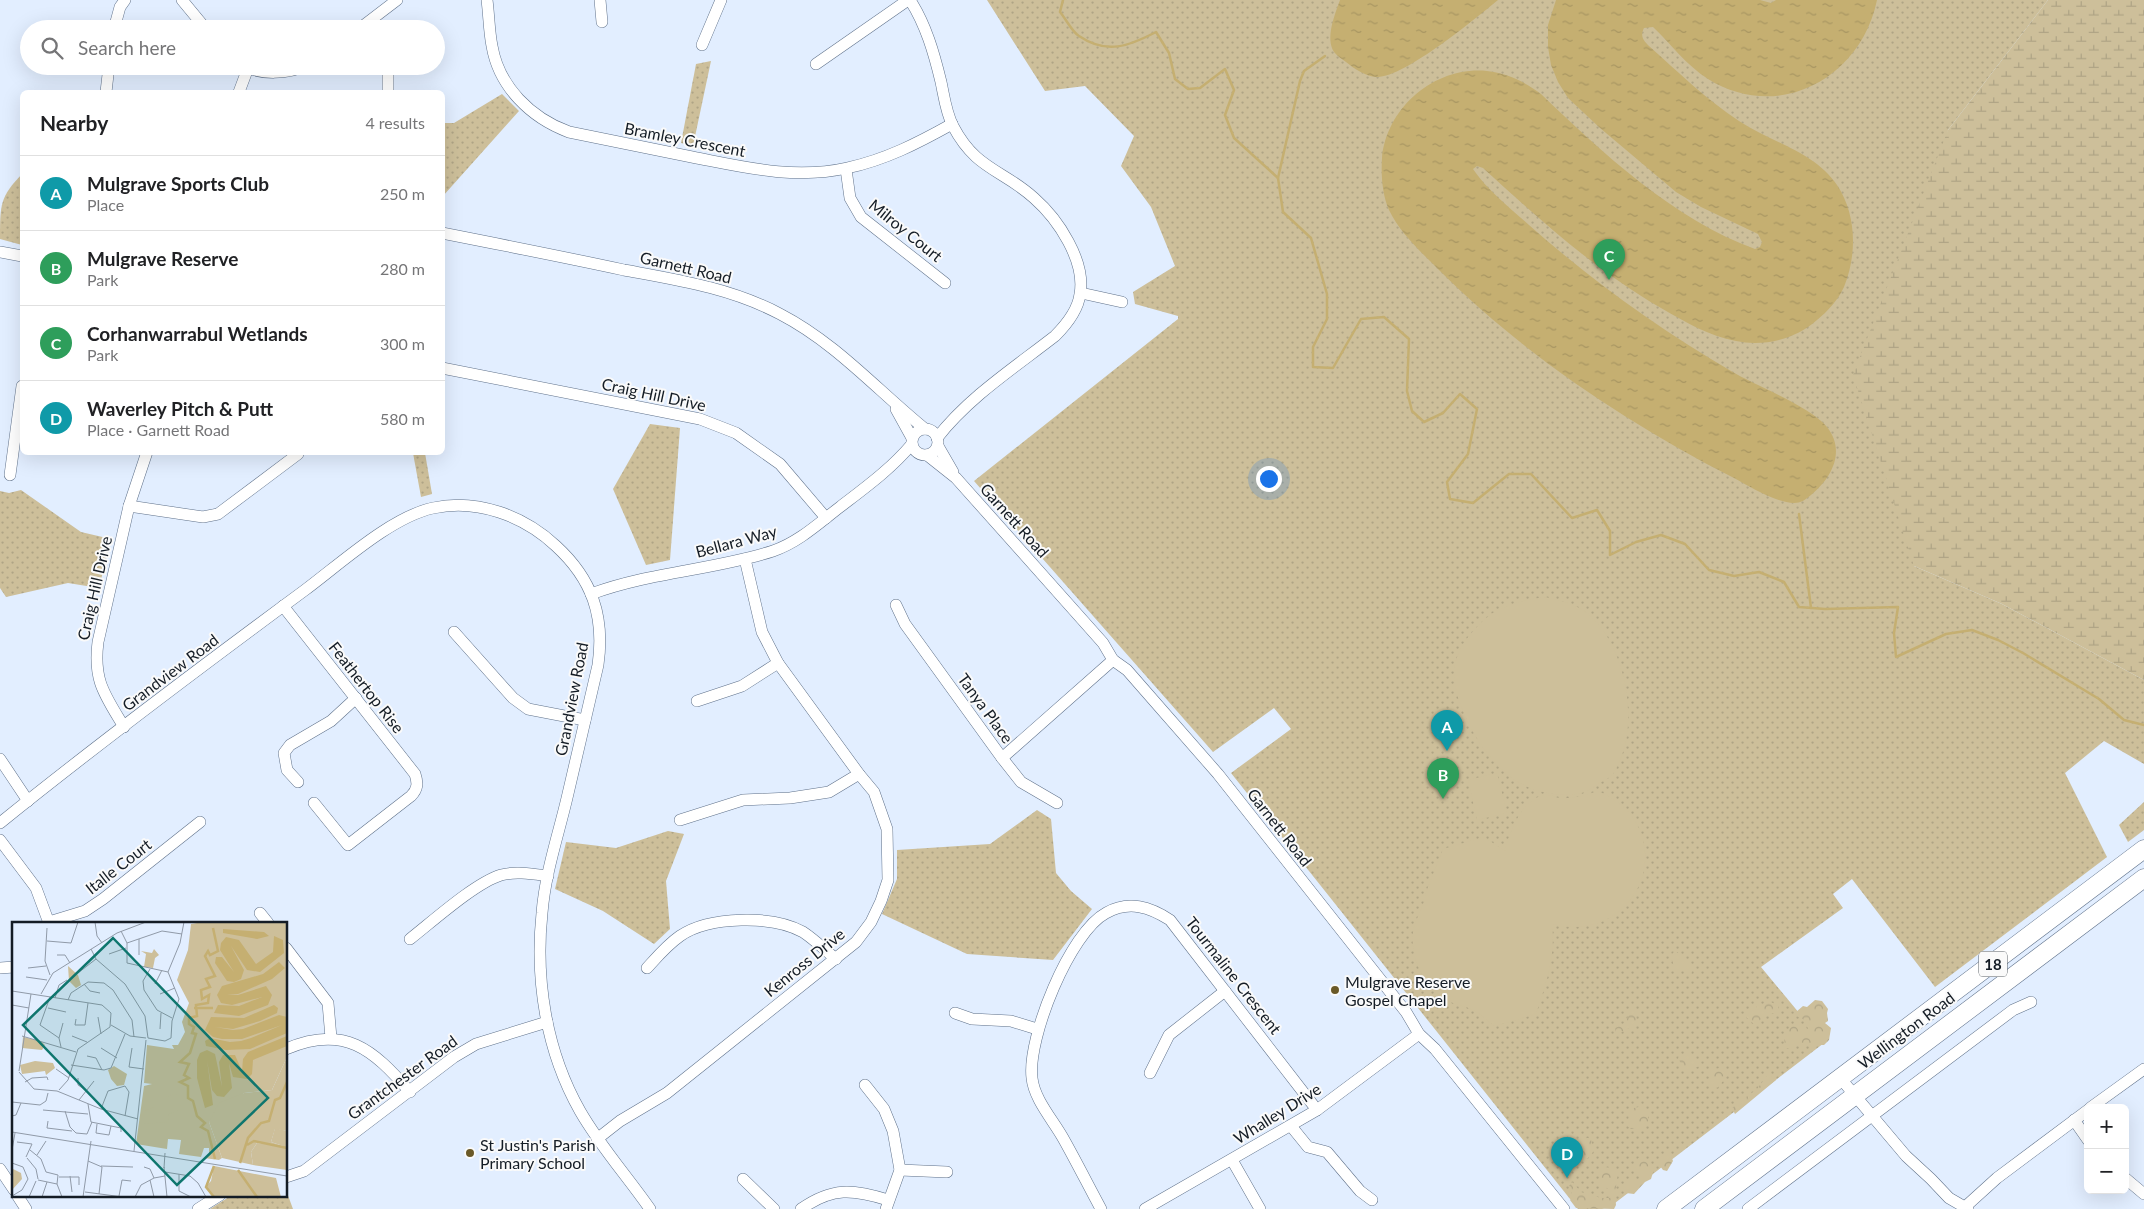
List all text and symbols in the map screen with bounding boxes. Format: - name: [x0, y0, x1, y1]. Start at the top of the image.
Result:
- search box: [20, 20, 445, 75]
- icon: search: [38, 34, 66, 62]
- text: Search here: [78, 36, 176, 59]
- text: Nearby: [40, 110, 108, 135]
- text: 4 results: [365, 113, 425, 132]
- street label: Bramley Crescent: [623, 118, 747, 160]
- text: Mulgrave Sports Club: [87, 172, 269, 195]
- text: A: [50, 184, 62, 203]
- text: 250 m: [380, 184, 425, 203]
- text: Place: [87, 195, 124, 214]
- street label: Milroy Court: [866, 195, 947, 265]
- pin: C: [1593, 239, 1625, 280]
- text: Mulgrave Reserve: [87, 247, 238, 270]
- street label: Garnett Road: [638, 247, 734, 287]
- text: B: [51, 259, 61, 278]
- text: 280 m: [380, 259, 425, 278]
- text: Park: [87, 270, 118, 289]
- text: Corhanwarrabul Wetlands: [87, 322, 308, 345]
- text: C: [51, 334, 61, 353]
- text: 300 m: [380, 334, 425, 353]
- text: Park: [87, 345, 118, 364]
- street label: Craig Hill Drive: [600, 374, 708, 414]
- text: Waverley Pitch & Putt: [87, 397, 273, 420]
- text: D: [50, 409, 62, 428]
- text: 580 m: [380, 409, 425, 428]
- text: Place · Garnett Road: [87, 420, 230, 439]
- your location: [1256, 466, 1282, 492]
- street label: Garnett Road: [977, 479, 1053, 561]
- street label: Bellara Way: [693, 521, 779, 561]
- street label: Craig Hill Drive: [73, 534, 115, 642]
- street label: Grandview Road: [118, 630, 222, 714]
- street label: Feathertop Rise: [325, 638, 409, 736]
- street label: Grandview Road: [551, 641, 591, 757]
- street label: Tanya Place: [954, 669, 1018, 747]
- pin: A: [1431, 710, 1463, 751]
- pin: B: [1427, 758, 1459, 799]
- street label: Garnett Road: [1244, 784, 1316, 870]
- street label: Italle Court: [81, 834, 155, 898]
- street label: Tourmaline Crescent: [1182, 913, 1286, 1038]
- inset map: [12, 922, 288, 1196]
- street label: Kenross Drive: [760, 924, 848, 1000]
- road number: 18: [1979, 952, 2007, 976]
- place label: Mulgrave Reserve Gospel Chapel: [1345, 972, 1470, 1009]
- marker: Mulgrave Reserve Gospel Chapel: [1329, 984, 1341, 996]
- street label: Wellington Road: [1854, 987, 1958, 1073]
- street label: Grantchester Road: [343, 1031, 461, 1123]
- street label: Whalley Drive: [1230, 1079, 1324, 1147]
- map controls: [2084, 1104, 2129, 1194]
- button: +: [2084, 1104, 2129, 1149]
- place label: St Justin's Parish Primary School: [480, 1135, 596, 1172]
- pin: D: [1551, 1137, 1583, 1178]
- marker: St Justin's Parish Primary School: [464, 1147, 476, 1159]
- button: −: [2084, 1149, 2129, 1194]

